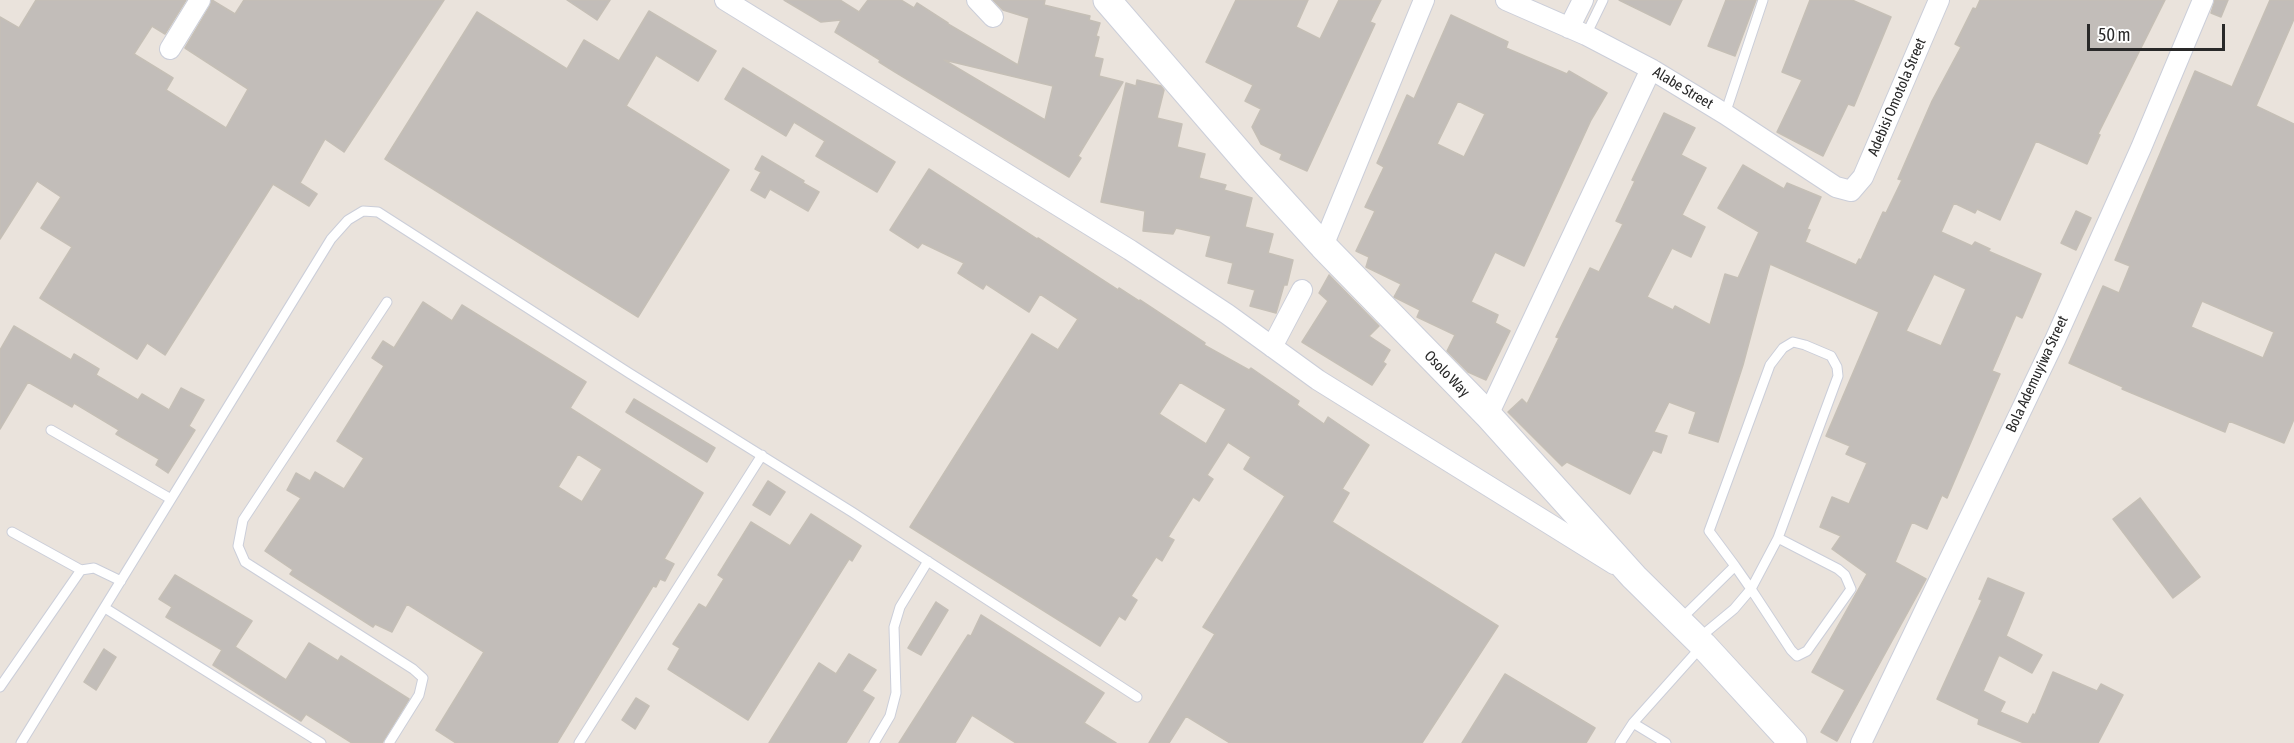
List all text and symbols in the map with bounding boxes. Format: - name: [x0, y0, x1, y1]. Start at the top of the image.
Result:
- scale bar: [2090, 12, 2228, 50]
- text: 50 m: [2098, 24, 2130, 45]
- street label: Adebisi Omotola Street: [1864, 35, 1930, 159]
- street label: Alabe Street: [1650, 63, 1716, 113]
- street label: Bola Ademuyiwa Street: [2002, 313, 2072, 435]
- street label: Osolo Way: [1421, 347, 1473, 401]

